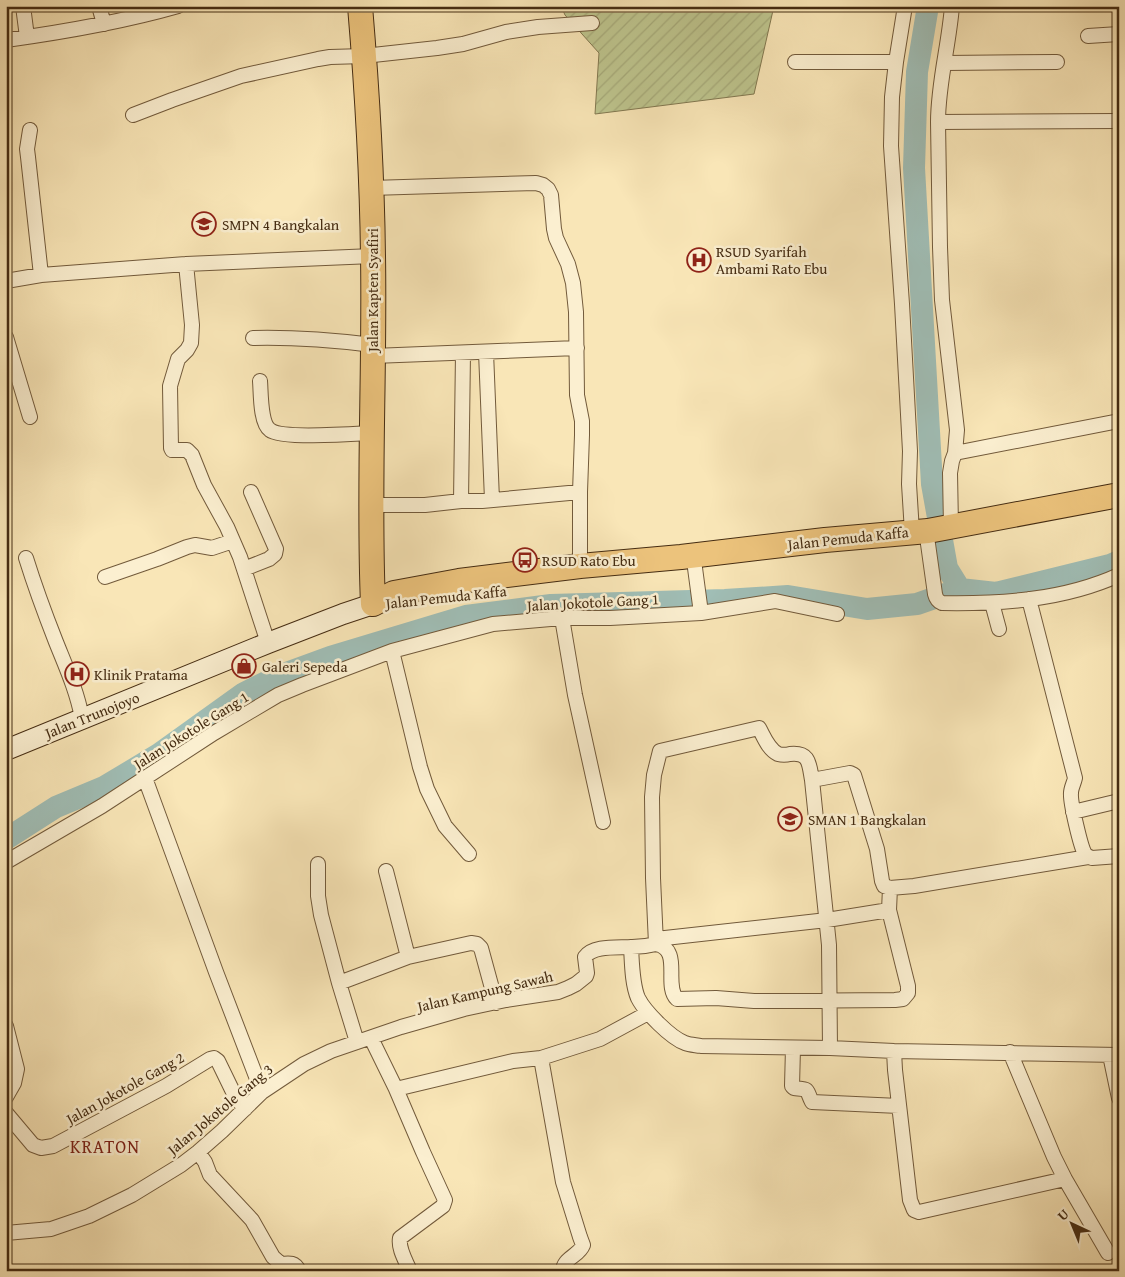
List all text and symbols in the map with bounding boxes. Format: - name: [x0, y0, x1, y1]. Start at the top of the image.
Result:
- school or university icon: SMPN 4 Bangkalan: [191, 211, 217, 237]
- place label: SMPN 4 Bangkalan: [222, 214, 340, 235]
- street label: Jalan Kapten Syafiri: [362, 228, 383, 354]
- place label: RSUD Syarifah Ambami Rato Ebu: [716, 241, 828, 279]
- hospital icon: RSUD Syarifah Ambami Rato Ebu: [686, 247, 712, 273]
- street label: Jalan Pemuda Kaffa: [785, 521, 909, 555]
- bus stop icon: RSUD Rato Ebu: [512, 547, 538, 573]
- place label: RSUD Rato Ebu: [542, 550, 637, 571]
- street label: Jalan Pemuda Kaffa: [383, 580, 507, 614]
- street label: Jalan Jokotole Gang 1: [525, 588, 659, 616]
- shop icon: Galeri Sepeda: [231, 653, 257, 679]
- place label: Galeri Sepeda: [262, 656, 347, 677]
- hospital icon: Klinik Pratama: [64, 661, 90, 687]
- place label: Klinik Pratama: [94, 664, 188, 685]
- street label: Jalan Trunojoyo: [40, 686, 143, 744]
- street label: Jalan Jokotole Gang 1: [128, 686, 253, 775]
- school or university icon: SMAN 1 Bangkalan: [777, 806, 803, 832]
- place label: SMAN 1 Bangkalan: [808, 809, 927, 830]
- street label: Jalan Kampung Sawah: [413, 965, 555, 1017]
- street label: Jalan Jokotole Gang 2: [60, 1047, 188, 1130]
- street label: Jalan Jokotole Gang 3: [161, 1059, 277, 1161]
- district label: KRATON: [70, 1133, 140, 1160]
- north arrow: [1048, 1200, 1098, 1250]
- text: U: [1053, 1204, 1074, 1225]

